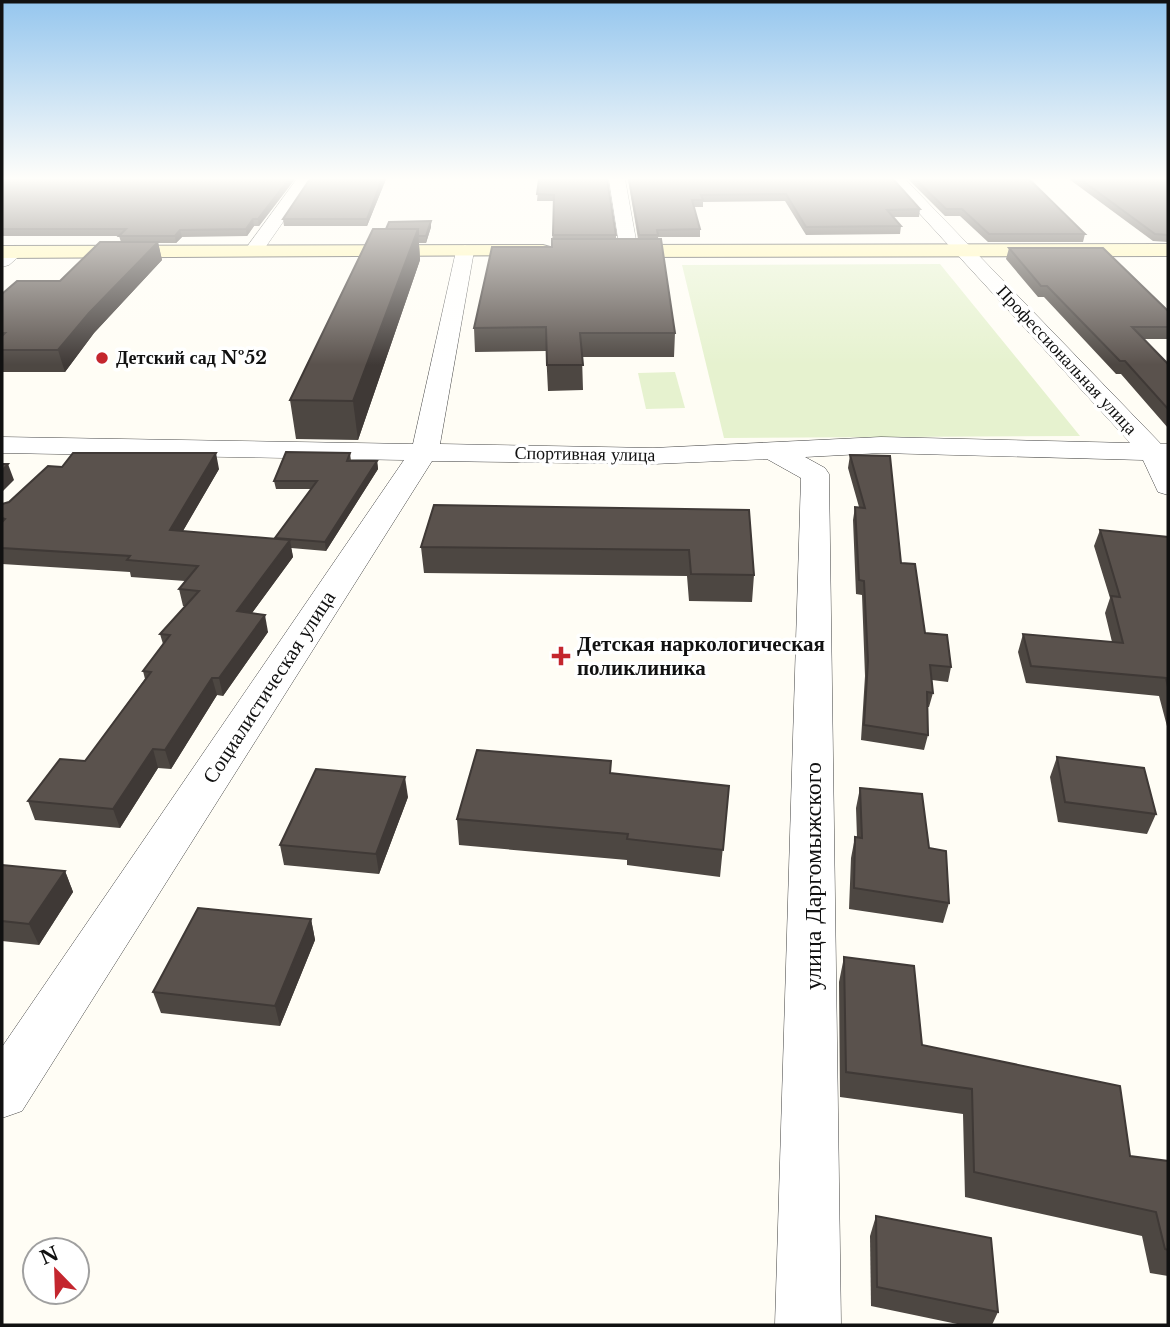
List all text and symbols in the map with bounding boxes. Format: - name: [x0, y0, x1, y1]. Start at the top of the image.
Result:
- street label: Профессиональная улица: [992, 281, 1142, 439]
- place label: Детский сад №52: [116, 347, 267, 369]
- marker: Детский сад №52: [94, 350, 110, 366]
- street label: Спортивная улица: [514, 442, 656, 466]
- street label: Социалистическая улица: [197, 585, 341, 788]
- place label: Детская наркологическая поликлиника: [577, 631, 825, 681]
- marker: Детская наркологическая поликлиника: [551, 646, 571, 666]
- street label: улица Даргомыжского: [798, 762, 827, 990]
- north arrow: [21, 1236, 91, 1306]
- text: N: [37, 1242, 62, 1270]

